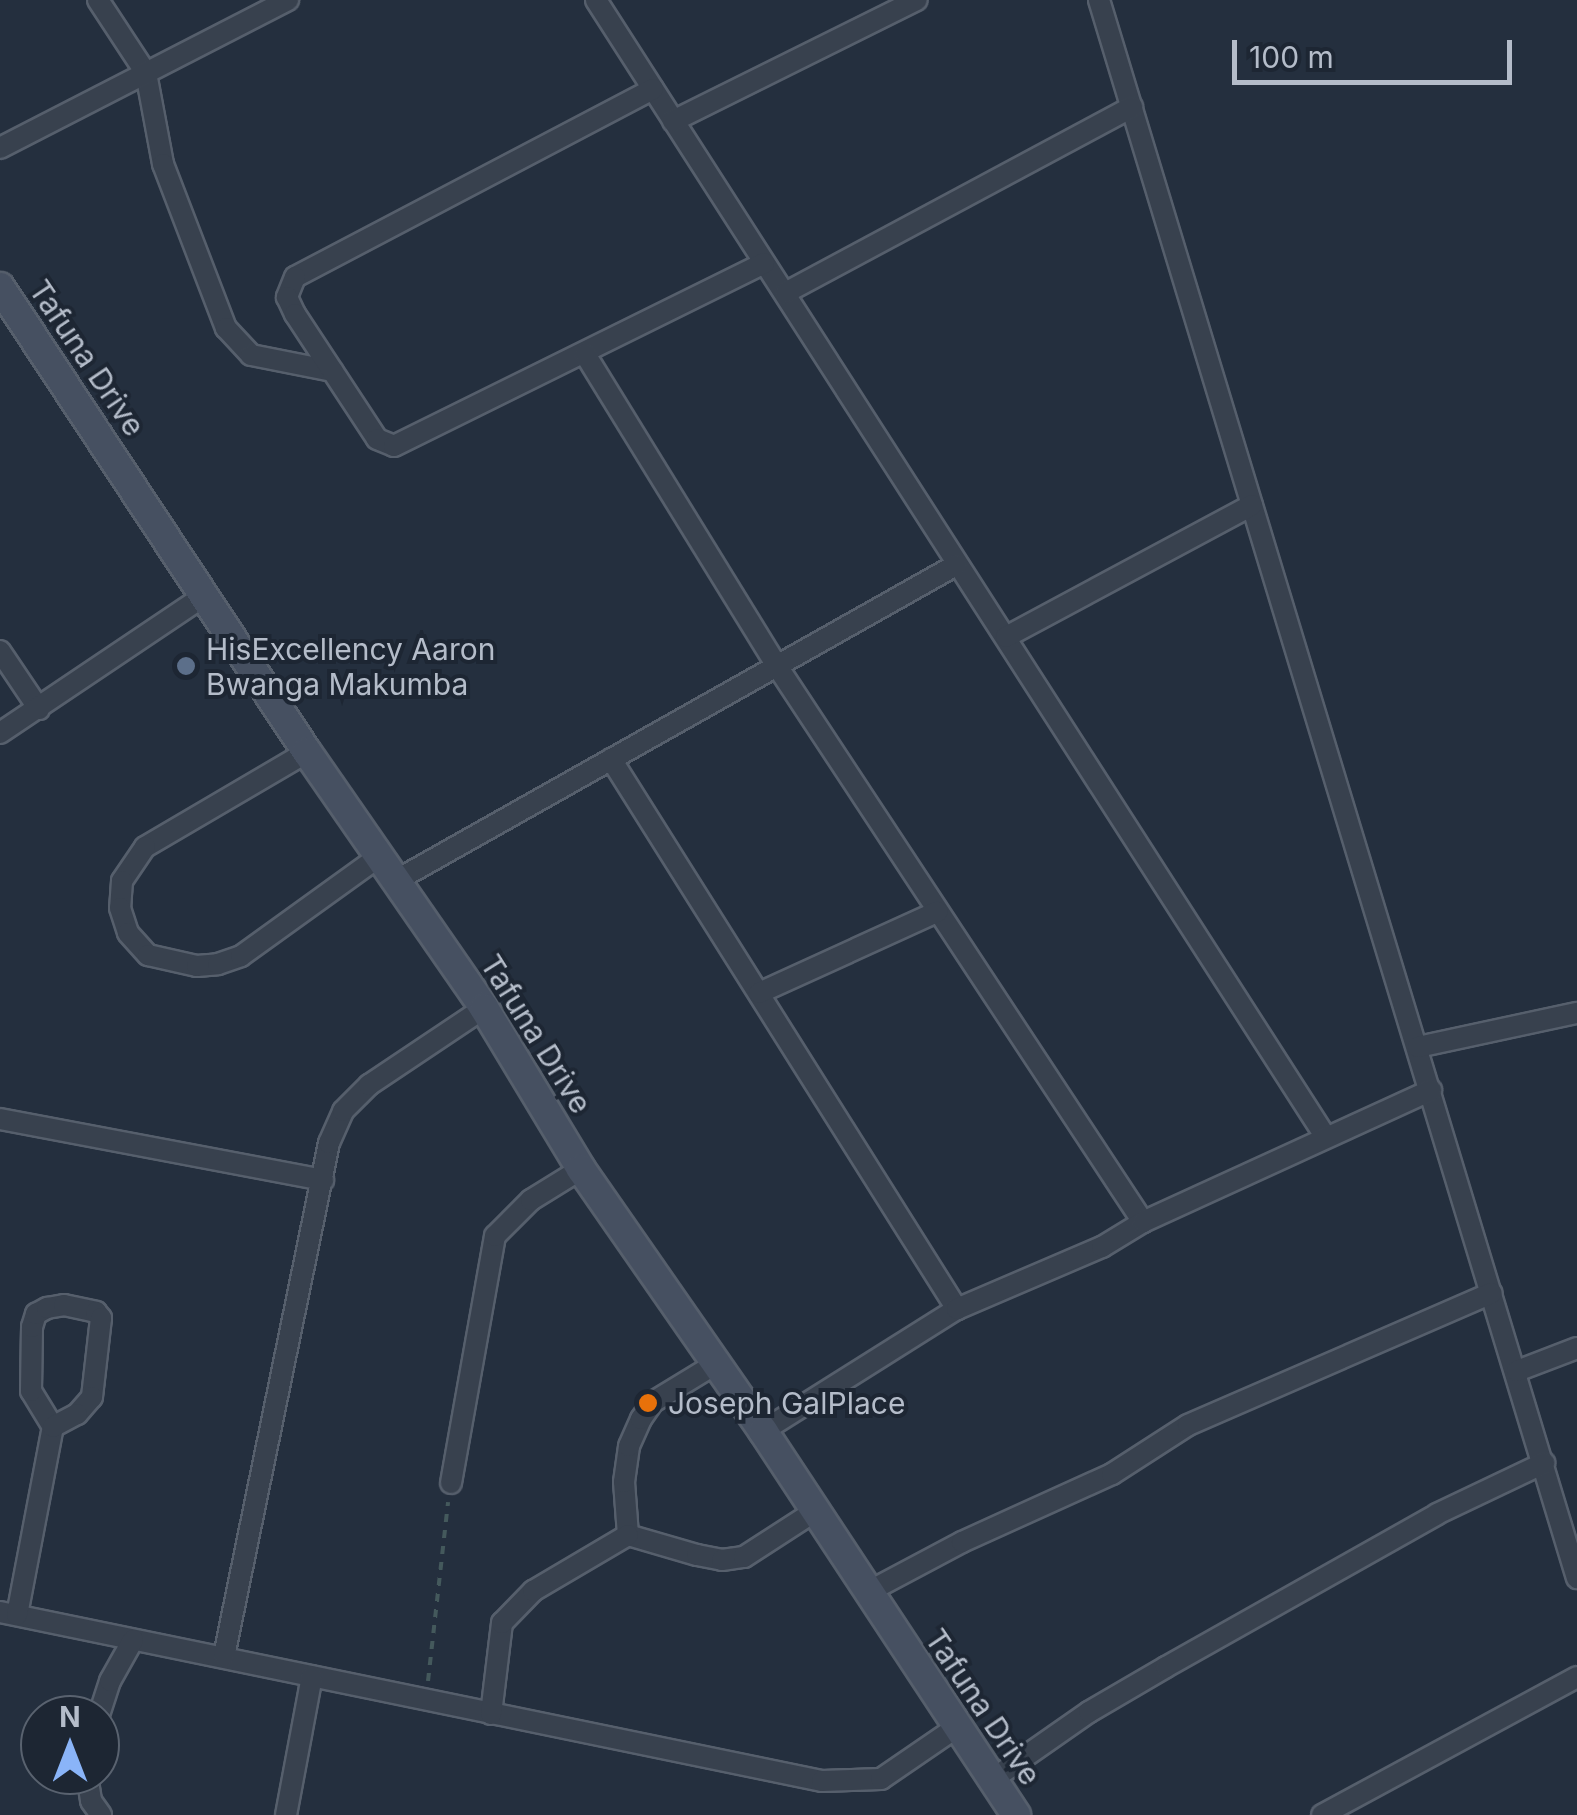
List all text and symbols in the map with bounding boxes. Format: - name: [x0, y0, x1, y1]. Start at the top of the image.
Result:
- scale bar: [1237, 20, 1517, 82]
- text: 100 m: [1249, 39, 1334, 75]
- street label: Tafuna Drive: [22, 273, 152, 443]
- place label: HisExcellency Aaron Bwanga Makumba: [206, 631, 495, 702]
- marker: HisExcellency Aaron Bwanga Makumba: [175, 655, 197, 677]
- street label: Tafuna Drive: [473, 948, 599, 1120]
- place label: Joseph GalPlace: [668, 1385, 905, 1421]
- marker: Joseph GalPlace: [637, 1392, 659, 1414]
- street label: Tafuna Drive: [918, 1622, 1048, 1792]
- north arrow: [20, 1695, 120, 1795]
- text: N: [59, 1700, 81, 1734]

